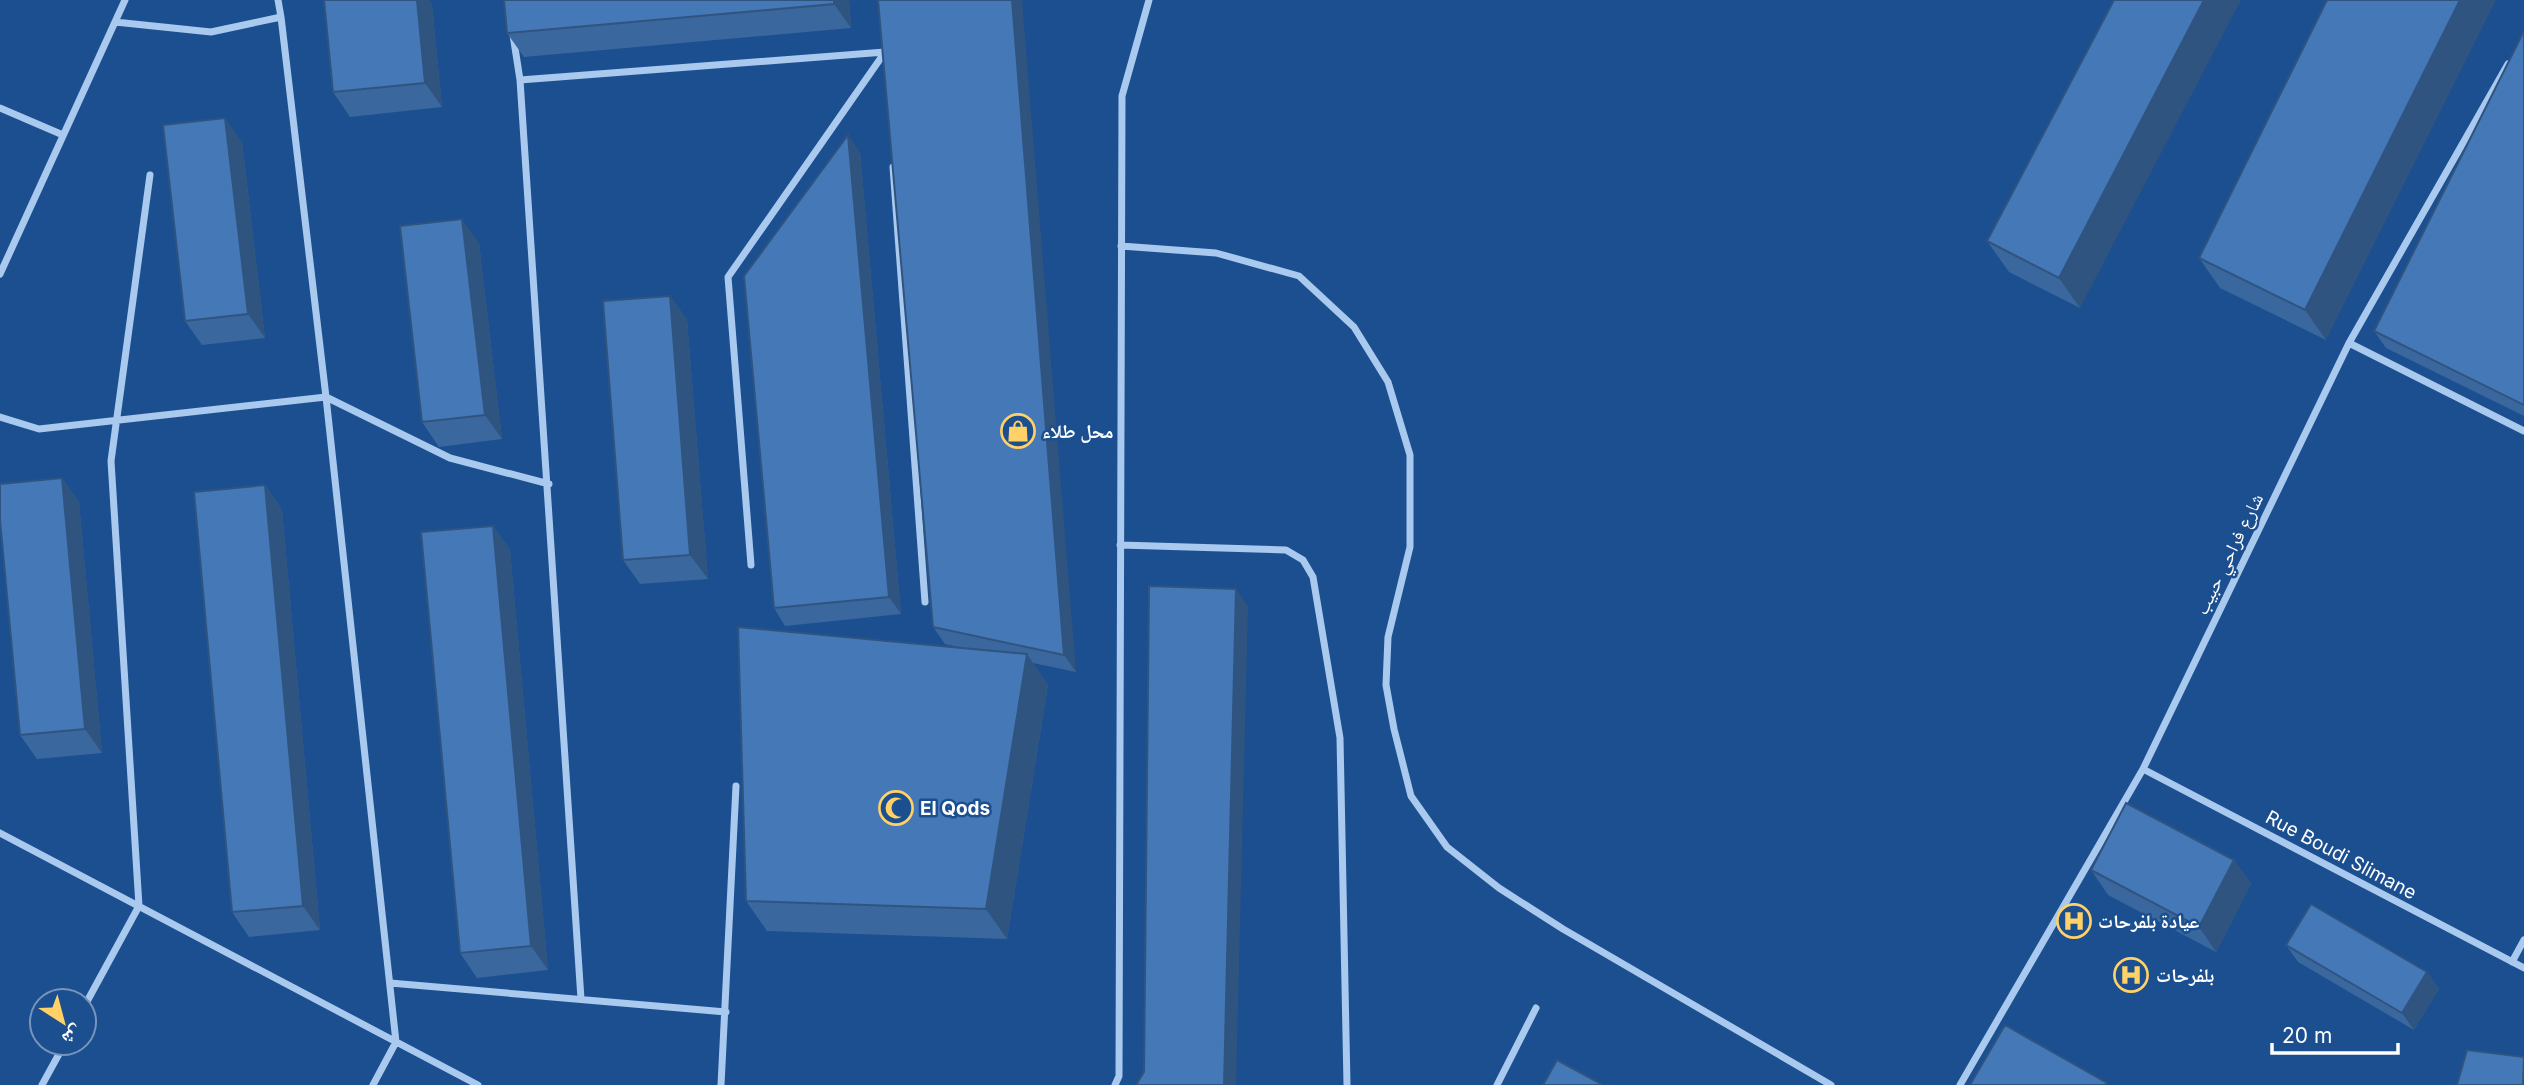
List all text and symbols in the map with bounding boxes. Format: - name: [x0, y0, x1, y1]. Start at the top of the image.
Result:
- shop icon: محل طلاء: [999, 412, 1037, 450]
- place label: محل طلاء: [1042, 420, 1113, 443]
- street label: شارع فراحي حبيب: [2190, 490, 2272, 620]
- mosque icon: El Qods: [877, 789, 915, 827]
- place label: El Qods: [920, 797, 990, 820]
- street label: Rue Boudi Slimane: [2262, 806, 2420, 904]
- hospital icon: عيادة بلفرحات: [2055, 902, 2093, 940]
- place label: عيادة بلفرحات: [2098, 910, 2199, 933]
- hospital icon: بلفرحات: [2112, 956, 2150, 994]
- place label: بلفرحات: [2156, 964, 2214, 987]
- north arrow: [28, 987, 98, 1057]
- scale bar: [2272, 1012, 2398, 1056]
- text: ش: [58, 1020, 88, 1051]
- text: 20 m: [2282, 1023, 2332, 1048]

